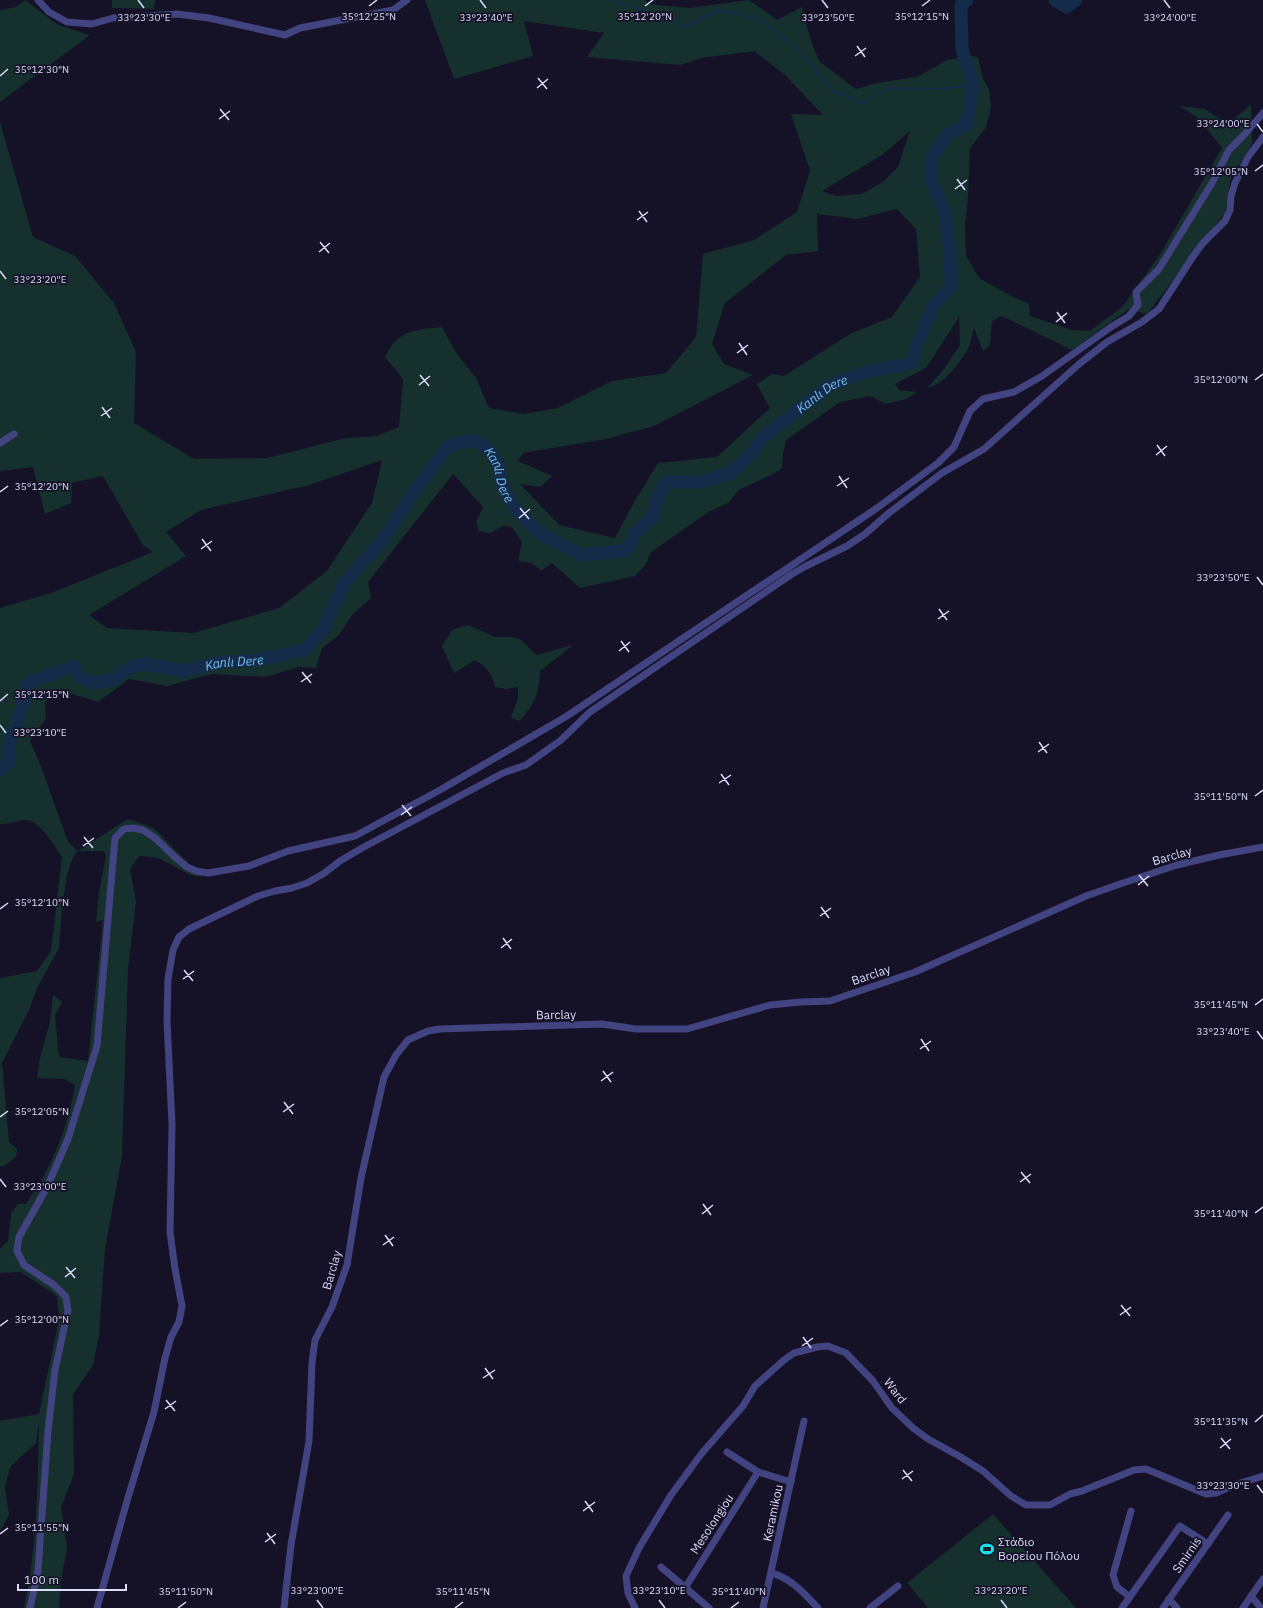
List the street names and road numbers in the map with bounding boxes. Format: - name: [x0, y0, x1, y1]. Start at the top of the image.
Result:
- street label: Barclay: [1150, 843, 1193, 868]
- street label: Barclay: [849, 961, 892, 988]
- street label: Barclay: [536, 1007, 576, 1022]
- street label: Barclay: [319, 1248, 344, 1291]
- street label: Ward: [881, 1375, 910, 1406]
- street label: Keramikou: [759, 1483, 786, 1543]
- street label: Mesolongiou: [687, 1491, 737, 1557]
- street label: Smirnis: [1169, 1534, 1204, 1576]

